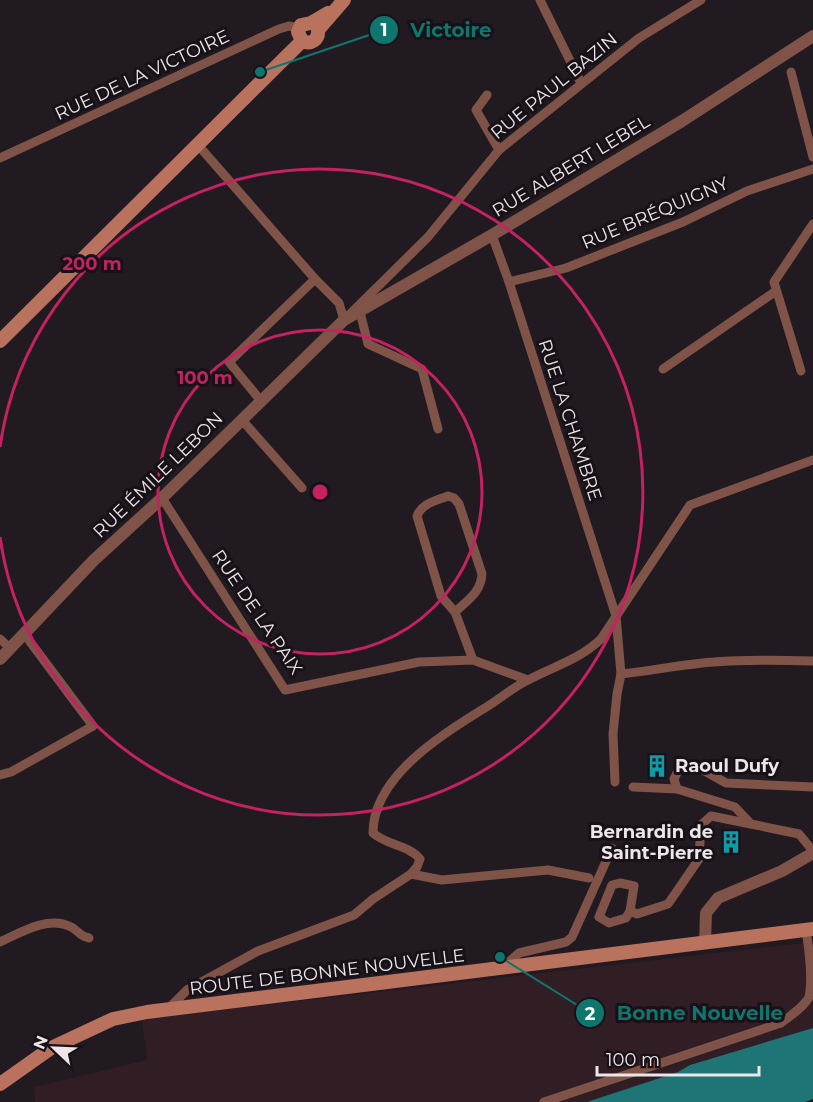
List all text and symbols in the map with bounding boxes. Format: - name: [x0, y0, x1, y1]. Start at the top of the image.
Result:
- callout: Victoire: [369, 11, 504, 49]
- text: Victoire: [409, 18, 492, 42]
- text: 1: [380, 19, 388, 41]
- street label: RUE DE LA VICTOIRE: [51, 25, 233, 125]
- street label: RUE PAUL BAZIN: [486, 28, 622, 144]
- street label: RUE ALBERT LEBEL: [488, 110, 654, 222]
- street label: RUE BRÉQUIGNY: [578, 172, 732, 254]
- text: 200 m: [62, 253, 122, 275]
- street label: RUE LA CHAMBRE: [534, 337, 606, 503]
- text: 100 m: [177, 367, 233, 389]
- street label: RUE ÉMILE LEBON: [88, 407, 228, 543]
- centre of rings: [310, 482, 330, 502]
- street label: RUE DE LA PAIX: [207, 545, 307, 679]
- building icon: Raoul Dufy: [644, 753, 670, 779]
- place label: Raoul Dufy: [675, 755, 779, 777]
- place label: Bernardin de Saint-Pierre: [590, 821, 713, 864]
- building icon: Bernardin de Saint-Pierre: [718, 829, 744, 855]
- street label: ROUTE DE BONNE NOUVELLE: [188, 944, 466, 1000]
- callout: Bonne Nouvelle: [575, 994, 795, 1032]
- text: Bonne Nouvelle: [617, 1001, 783, 1025]
- text: 2: [585, 1003, 596, 1025]
- north arrow: [24, 1018, 84, 1078]
- text: N: [29, 1033, 52, 1052]
- scale bar: [597, 1039, 759, 1077]
- text: 100 m: [606, 1049, 660, 1071]

